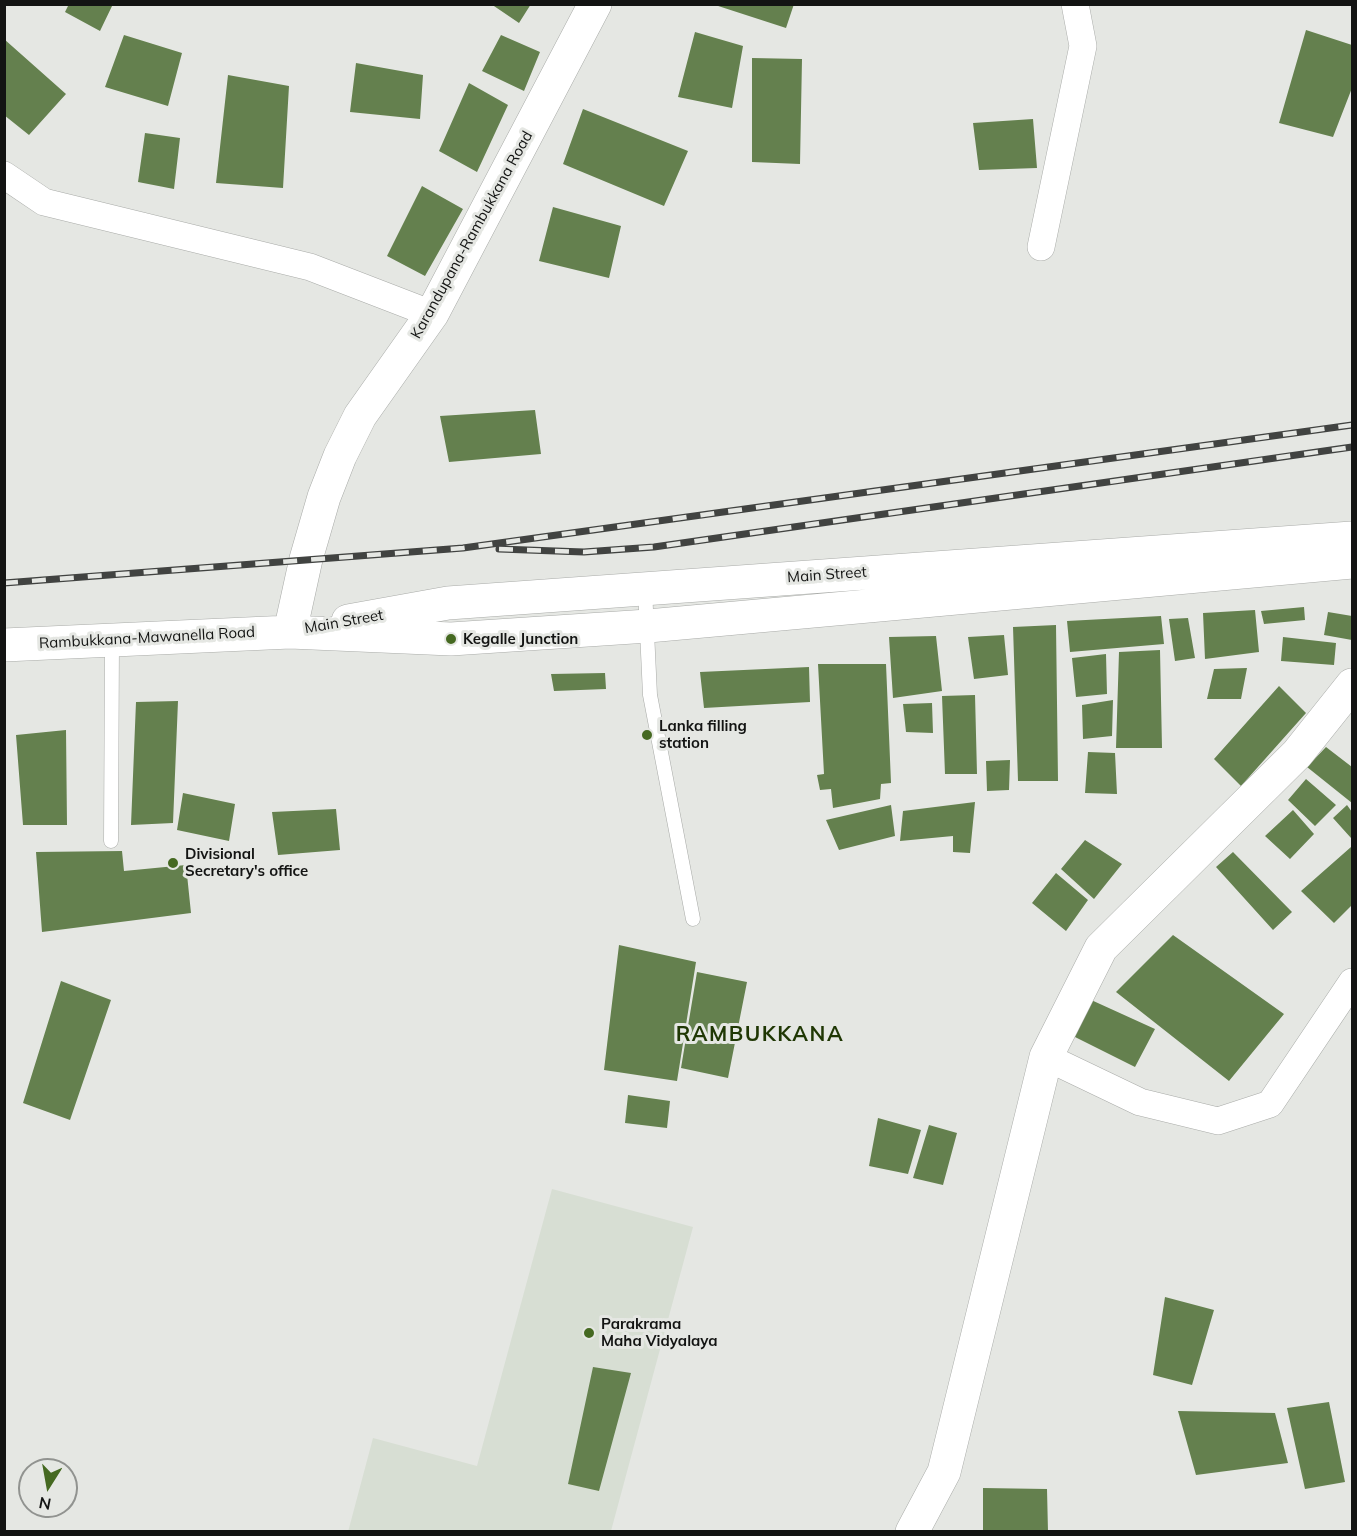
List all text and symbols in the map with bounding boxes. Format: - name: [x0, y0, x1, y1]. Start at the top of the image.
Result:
- street label: Karandupana-Rambukkana Road: [407, 128, 537, 342]
- street label: Main Street: [787, 563, 867, 587]
- street label: Main Street: [303, 606, 385, 638]
- street label: Rambukkana-Mawanella Road: [39, 623, 255, 653]
- place label: Kegalle Junction: [463, 630, 578, 648]
- marker: Kegalle Junction: [444, 632, 458, 646]
- place label: Lanka filling station: [659, 717, 747, 752]
- marker: Lanka filling station: [640, 728, 654, 742]
- place label: Divisional Secretary's office: [185, 845, 308, 880]
- marker: Divisional Secretary's office: [166, 856, 180, 870]
- district label: RAMBUKKANA: [676, 1022, 844, 1048]
- place label: Parakrama Maha Vidyalaya: [601, 1315, 718, 1350]
- marker: Parakrama Maha Vidyalaya: [582, 1326, 596, 1340]
- north arrow: [18, 1458, 78, 1518]
- text: N: [37, 1493, 53, 1515]

